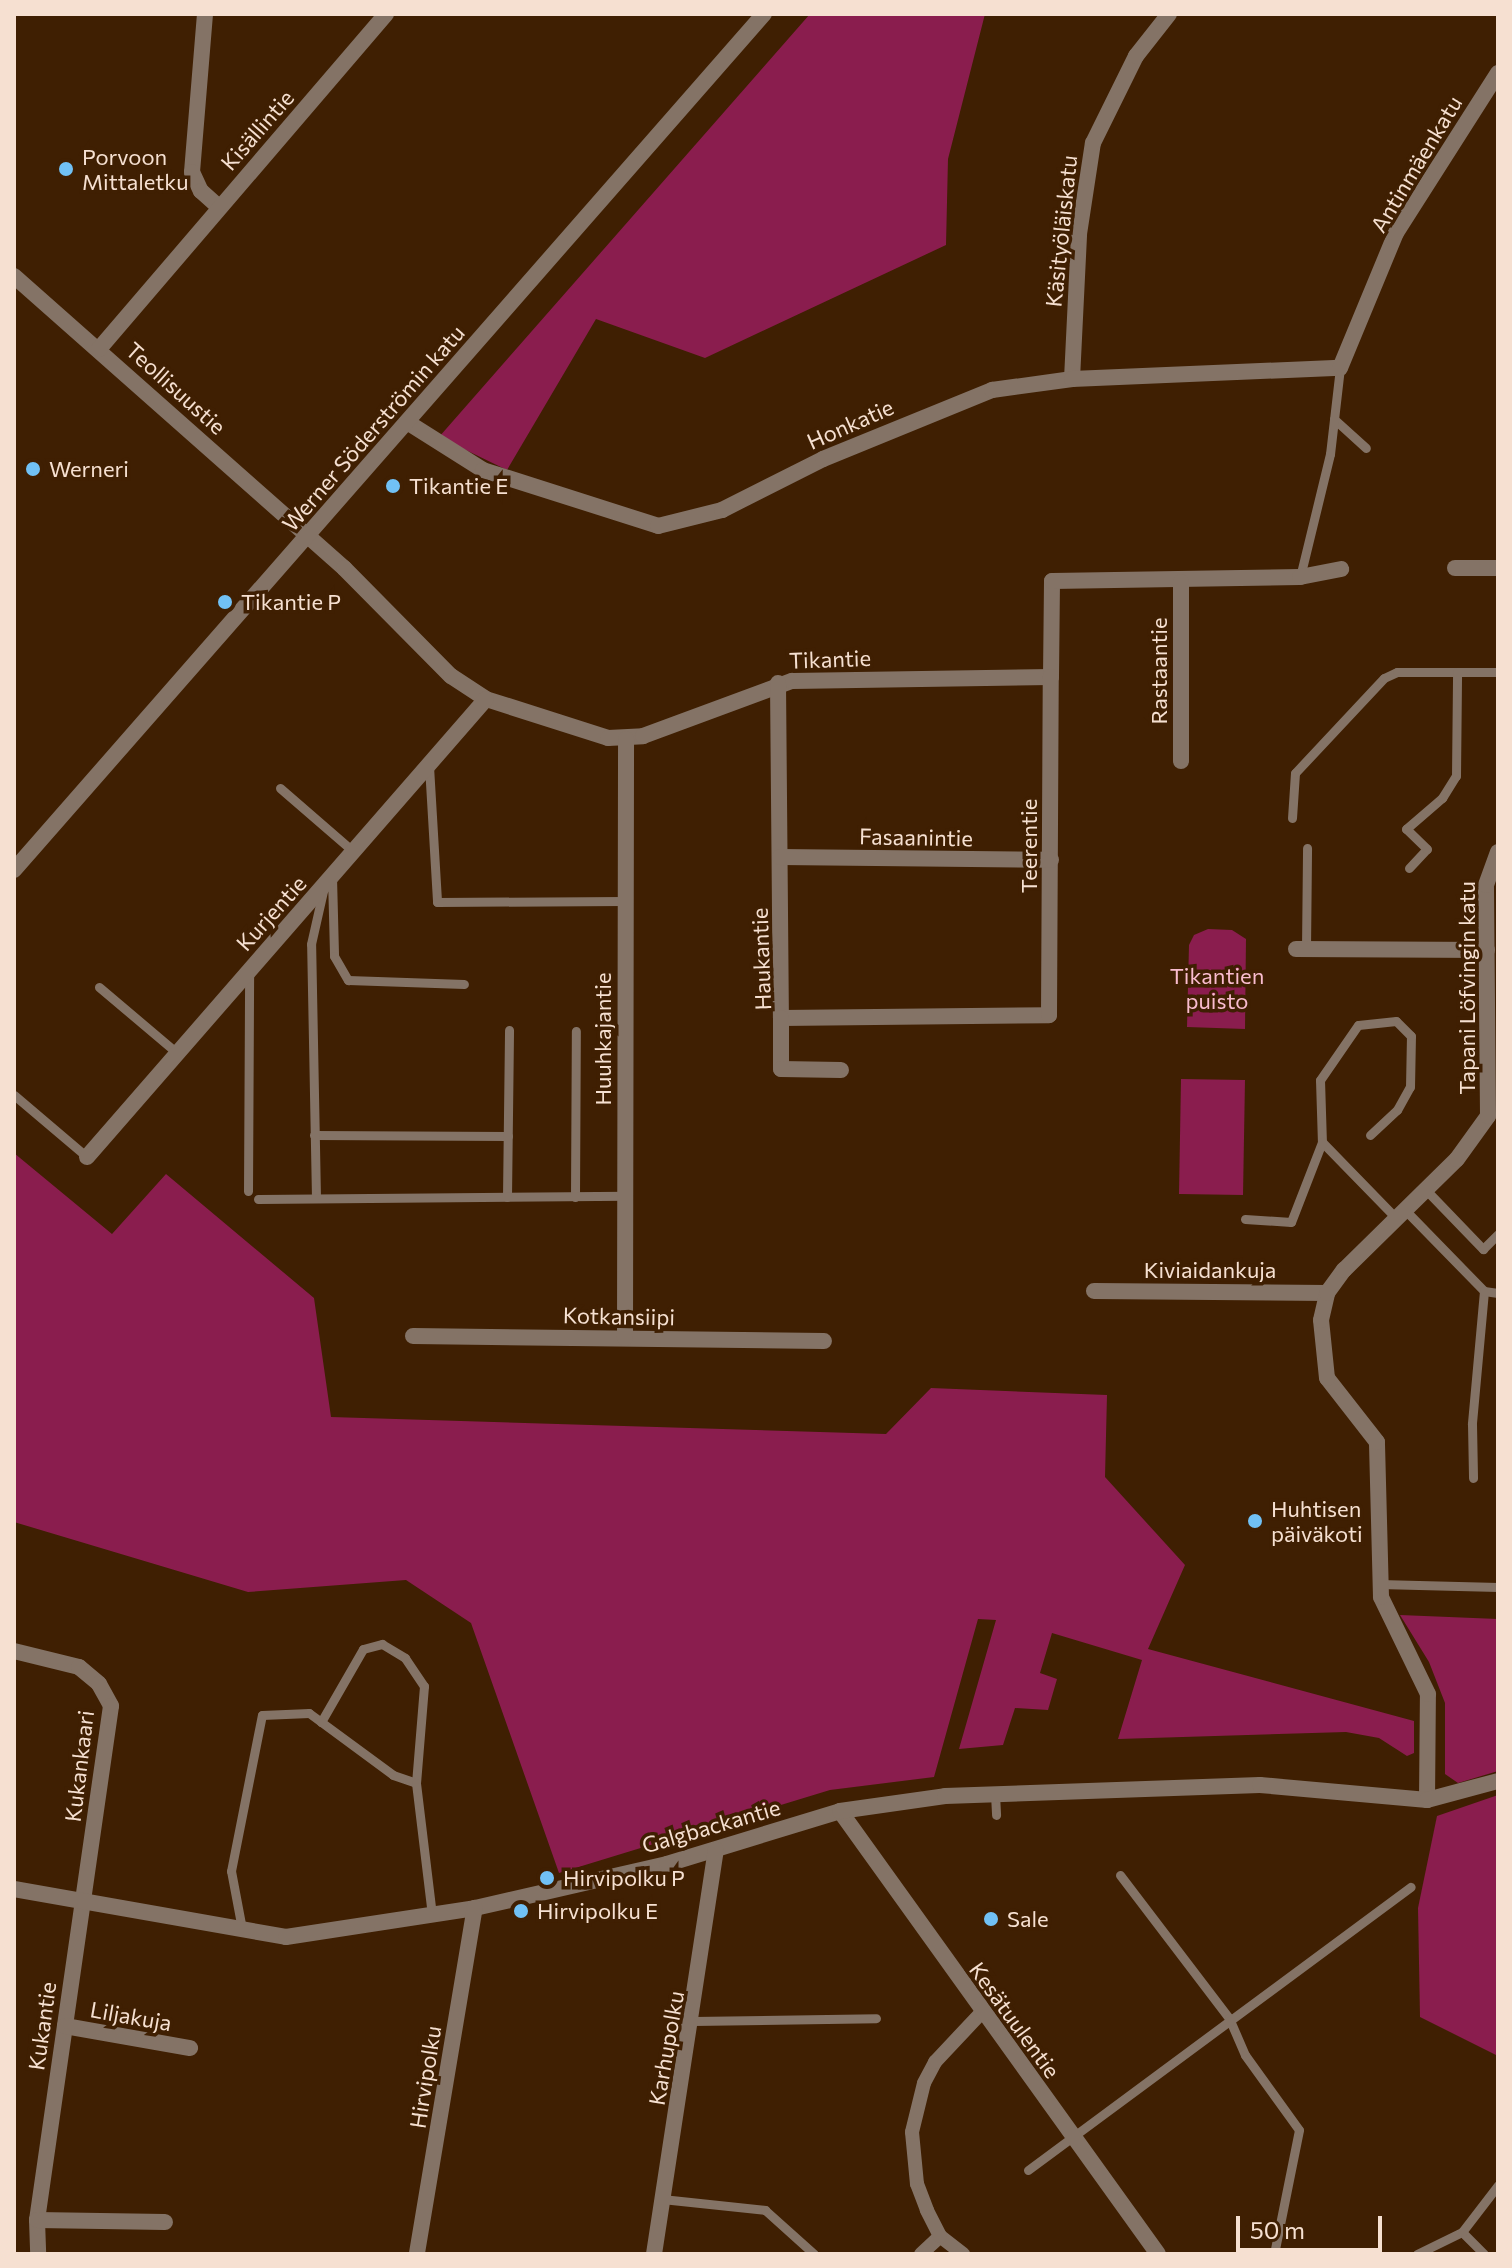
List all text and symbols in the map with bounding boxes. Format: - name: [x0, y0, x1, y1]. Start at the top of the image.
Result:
- street label: Kisällintie: [215, 85, 299, 175]
- street label: Antinmäenkatu: [1365, 91, 1467, 237]
- place label: Porvoon Mittaletku: [82, 143, 189, 194]
- street label: Käsityöläiskatu: [1040, 154, 1082, 308]
- marker: Porvoon Mittaletku: [57, 160, 75, 178]
- street label: Werner Söderströmin katu: [276, 320, 470, 536]
- street label: Teollisuustie: [121, 336, 231, 440]
- street label: Honkatie: [803, 393, 897, 455]
- place label: Werneri: [49, 456, 129, 482]
- marker: Werneri: [24, 460, 42, 478]
- place label: Tikantie E: [409, 473, 508, 499]
- marker: Tikantie E: [384, 477, 402, 495]
- place label: Tikantie P: [241, 589, 341, 615]
- marker: Tikantie P: [216, 593, 234, 611]
- street label: Rastaantie: [1146, 617, 1172, 725]
- street label: Tikantie: [789, 644, 871, 674]
- street label: Teerentie: [1016, 799, 1042, 893]
- street label: Fasaanintie: [859, 823, 973, 851]
- street label: Kurjentie: [231, 870, 311, 956]
- street label: Tapani Löfvingin katu: [1454, 881, 1480, 1095]
- street label: Haukantie: [746, 907, 776, 1011]
- park label: Tikantien puisto: [1170, 962, 1264, 1014]
- street label: Huuhkajantie: [590, 972, 616, 1106]
- street label: Kiviaidankuja: [1144, 1257, 1276, 1283]
- street label: Kotkansiipi: [563, 1302, 675, 1330]
- place label: Huhtisen päiväkoti: [1271, 1495, 1363, 1546]
- marker: Huhtisen päiväkoti: [1246, 1512, 1264, 1530]
- street label: Kukankaari: [59, 1709, 99, 1823]
- street label: Galgbackantie: [639, 1794, 783, 1858]
- place label: Hirvipolku P: [563, 1865, 685, 1891]
- marker: Hirvipolku P: [538, 1869, 556, 1887]
- place label: Hirvipolku E: [537, 1898, 658, 1924]
- marker: Hirvipolku E: [512, 1902, 530, 1920]
- place label: Sale: [1007, 1906, 1049, 1932]
- marker: Sale: [982, 1910, 1000, 1928]
- street label: Kesätuulentie: [964, 1957, 1066, 2083]
- street label: Kukantie: [23, 1980, 61, 2072]
- street label: Karhupolku: [643, 1989, 689, 2107]
- street label: Liljakuja: [88, 1996, 174, 2036]
- street label: Hirvipolku: [404, 2024, 446, 2130]
- scale bar: [1240, 2200, 1386, 2250]
- text: 50 m: [1250, 2215, 1305, 2244]

